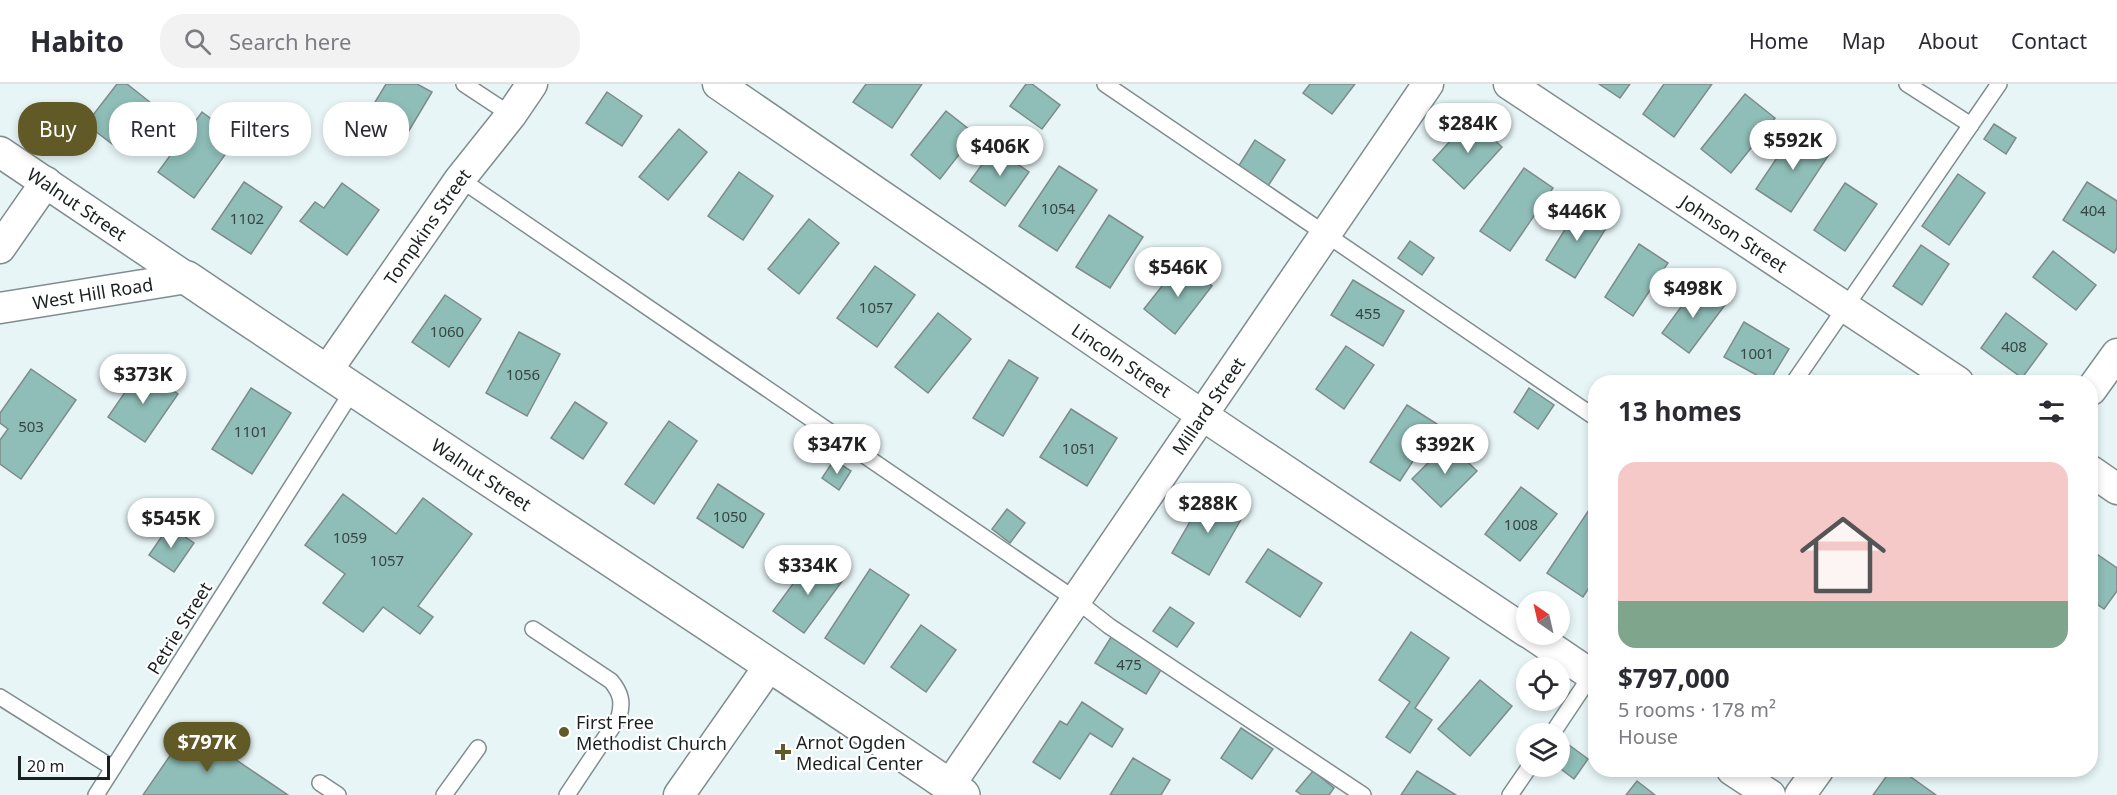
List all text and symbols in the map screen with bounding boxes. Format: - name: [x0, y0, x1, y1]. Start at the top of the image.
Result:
- search box: [160, 14, 580, 68]
- text: Habito: [30, 22, 124, 60]
- icon: search: [181, 25, 214, 58]
- text: Search here: [229, 26, 351, 56]
- text: Home: [1749, 27, 1809, 55]
- text: Map: [1842, 27, 1885, 55]
- text: About: [1918, 27, 1978, 55]
- text: Contact: [2011, 27, 2087, 55]
- chip: Buy: [18, 102, 97, 156]
- chip: Rent: [109, 102, 197, 156]
- chip: Filters: [209, 102, 311, 156]
- chip: New: [323, 102, 409, 156]
- pin: $284K: [1426, 103, 1510, 154]
- text: $284K: [1438, 109, 1498, 136]
- pin: $592K: [1751, 120, 1835, 171]
- pin: $406K: [958, 126, 1042, 177]
- text: $592K: [1763, 126, 1823, 153]
- text: $406K: [970, 132, 1030, 159]
- street label: Walnut Street: [23, 162, 132, 246]
- street label: Tompkins Street: [378, 163, 476, 290]
- street label: Johnson Street: [1674, 188, 1793, 278]
- pin: $446K: [1535, 191, 1619, 242]
- text: $446K: [1547, 197, 1607, 224]
- house number: 1054: [1041, 198, 1076, 218]
- house number: 404: [2080, 200, 2106, 220]
- house number: 1102: [230, 208, 264, 228]
- pin: $546K: [1136, 247, 1220, 298]
- text: $546K: [1148, 253, 1208, 280]
- pin: $498K: [1651, 268, 1735, 319]
- street label: West Hill Road: [31, 272, 155, 315]
- text: $498K: [1663, 274, 1723, 301]
- house number: 1057: [859, 297, 893, 317]
- house number: 455: [1355, 303, 1381, 323]
- street label: Lincoln Street: [1067, 318, 1176, 403]
- house number: 1060: [430, 321, 464, 341]
- house number: 408: [2001, 336, 2027, 356]
- house number: 1001: [1740, 343, 1774, 363]
- street label: Millard Street: [1166, 352, 1250, 460]
- pin: $373K: [101, 354, 185, 405]
- text: $373K: [113, 360, 173, 387]
- house number: 1056: [506, 364, 540, 384]
- text: 13 homes: [1618, 393, 1742, 429]
- icon: filters: [2035, 395, 2068, 428]
- house number: 503: [18, 416, 44, 436]
- house number: 1101: [234, 421, 268, 441]
- pin: $347K: [795, 424, 879, 475]
- pin: $392K: [1403, 424, 1487, 475]
- text: $347K: [807, 430, 867, 457]
- text: $392K: [1415, 430, 1475, 457]
- street label: Walnut Street: [427, 433, 536, 516]
- house number: 1051: [1062, 438, 1096, 458]
- pin: $288K: [1166, 483, 1250, 534]
- text: $288K: [1178, 489, 1238, 516]
- pin: $545K: [129, 498, 213, 549]
- icon: home: [1789, 501, 1897, 609]
- text: $545K: [141, 504, 201, 531]
- house number: 1050: [713, 506, 747, 526]
- house number: 1008: [1504, 514, 1538, 534]
- house number: 1059: [333, 527, 367, 547]
- pin: $334K: [766, 545, 850, 596]
- house number: 1057: [370, 550, 404, 570]
- text: $334K: [778, 551, 838, 578]
- street label: Petrie Street: [141, 577, 217, 679]
- north arrow: [1516, 591, 1570, 645]
- map controls: [1516, 591, 1570, 777]
- house number: 475: [1116, 654, 1142, 674]
- button: locate: [1516, 657, 1570, 711]
- text: $797,000: [1618, 660, 1730, 696]
- text: 5 rooms · 178 m²: [1618, 696, 1776, 723]
- place label: First Free Methodist Church: [576, 710, 727, 755]
- pin: $797K: [165, 722, 249, 773]
- button: layers: [1516, 723, 1570, 777]
- text: House: [1618, 723, 1678, 750]
- marker: First Free Methodist Church: [557, 725, 571, 739]
- text: $797K: [177, 728, 237, 755]
- place label: Arnot Ogden Medical Center: [796, 730, 924, 775]
- marker: Arnot Ogden Medical Center: [774, 743, 792, 761]
- scale bar: [18, 753, 110, 780]
- text: 20 m: [27, 755, 64, 777]

